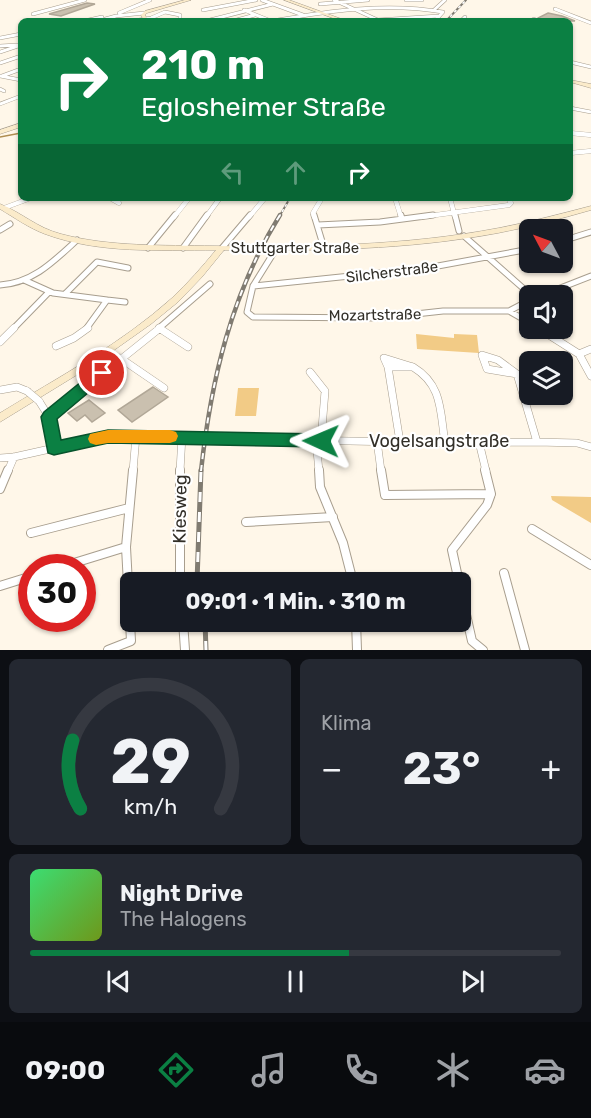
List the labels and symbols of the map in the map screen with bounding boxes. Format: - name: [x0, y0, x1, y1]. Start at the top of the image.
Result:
- north arrow: [519, 219, 573, 273]
- street label: Stuttgarter Straße: [231, 239, 359, 257]
- street label: Silcherstraße: [345, 257, 439, 287]
- street label: Mozartstraße: [329, 305, 421, 325]
- pin: [76, 347, 127, 398]
- position arrow: [289, 409, 353, 473]
- street label: Vogelsangstraße: [369, 430, 509, 452]
- street label: Kiesweg: [168, 474, 192, 544]
- speed limit sign: 30: [18, 554, 96, 632]

